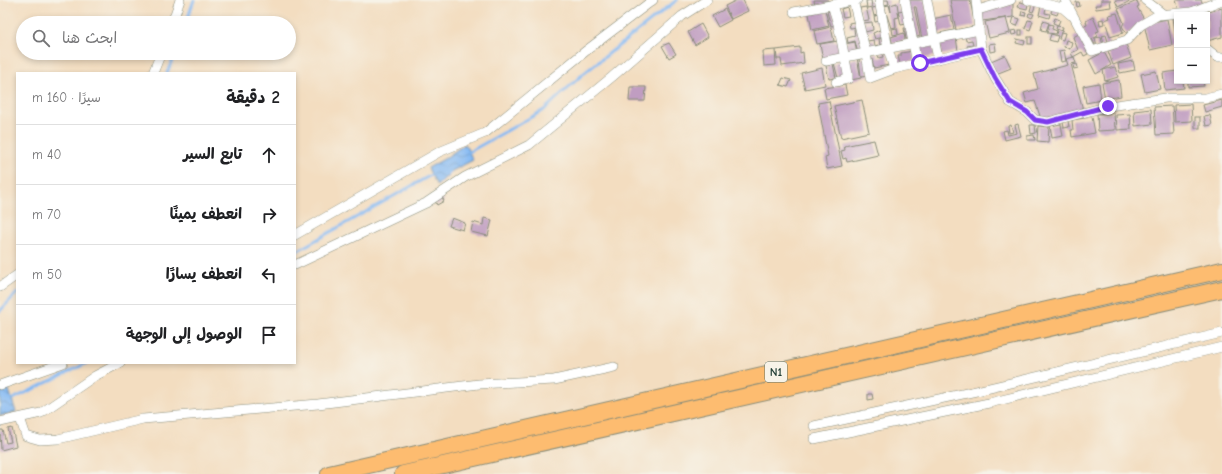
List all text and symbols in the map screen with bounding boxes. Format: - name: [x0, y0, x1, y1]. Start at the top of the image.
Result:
- map controls: [1174, 12, 1210, 84]
- button: +: [1174, 12, 1210, 48]
- search box: [16, 16, 296, 60]
- icon: search: [30, 27, 52, 49]
- text: ابحث هنا: [62, 29, 117, 47]
- button: −: [1174, 48, 1210, 84]
- route start: [911, 54, 929, 72]
- text: 2 دقيقة: [226, 88, 280, 107]
- text: سيرًا · 160 m: [32, 90, 101, 105]
- route end: [1099, 97, 1117, 115]
- icon: ahead: [258, 144, 280, 166]
- text: تابع السير: [183, 145, 242, 163]
- text: 40 m: [32, 147, 61, 162]
- icon: right: [258, 204, 280, 226]
- text: انعطف يمينًا: [170, 205, 242, 223]
- text: 70 m: [32, 207, 61, 222]
- icon: left: [258, 264, 280, 286]
- text: انعطف يسارًا: [166, 265, 242, 283]
- text: 50 m: [32, 267, 62, 282]
- icon: arrive: [258, 324, 280, 346]
- text: الوصول إلى الوجهة: [126, 325, 242, 343]
- road number: N1: [765, 362, 787, 382]

